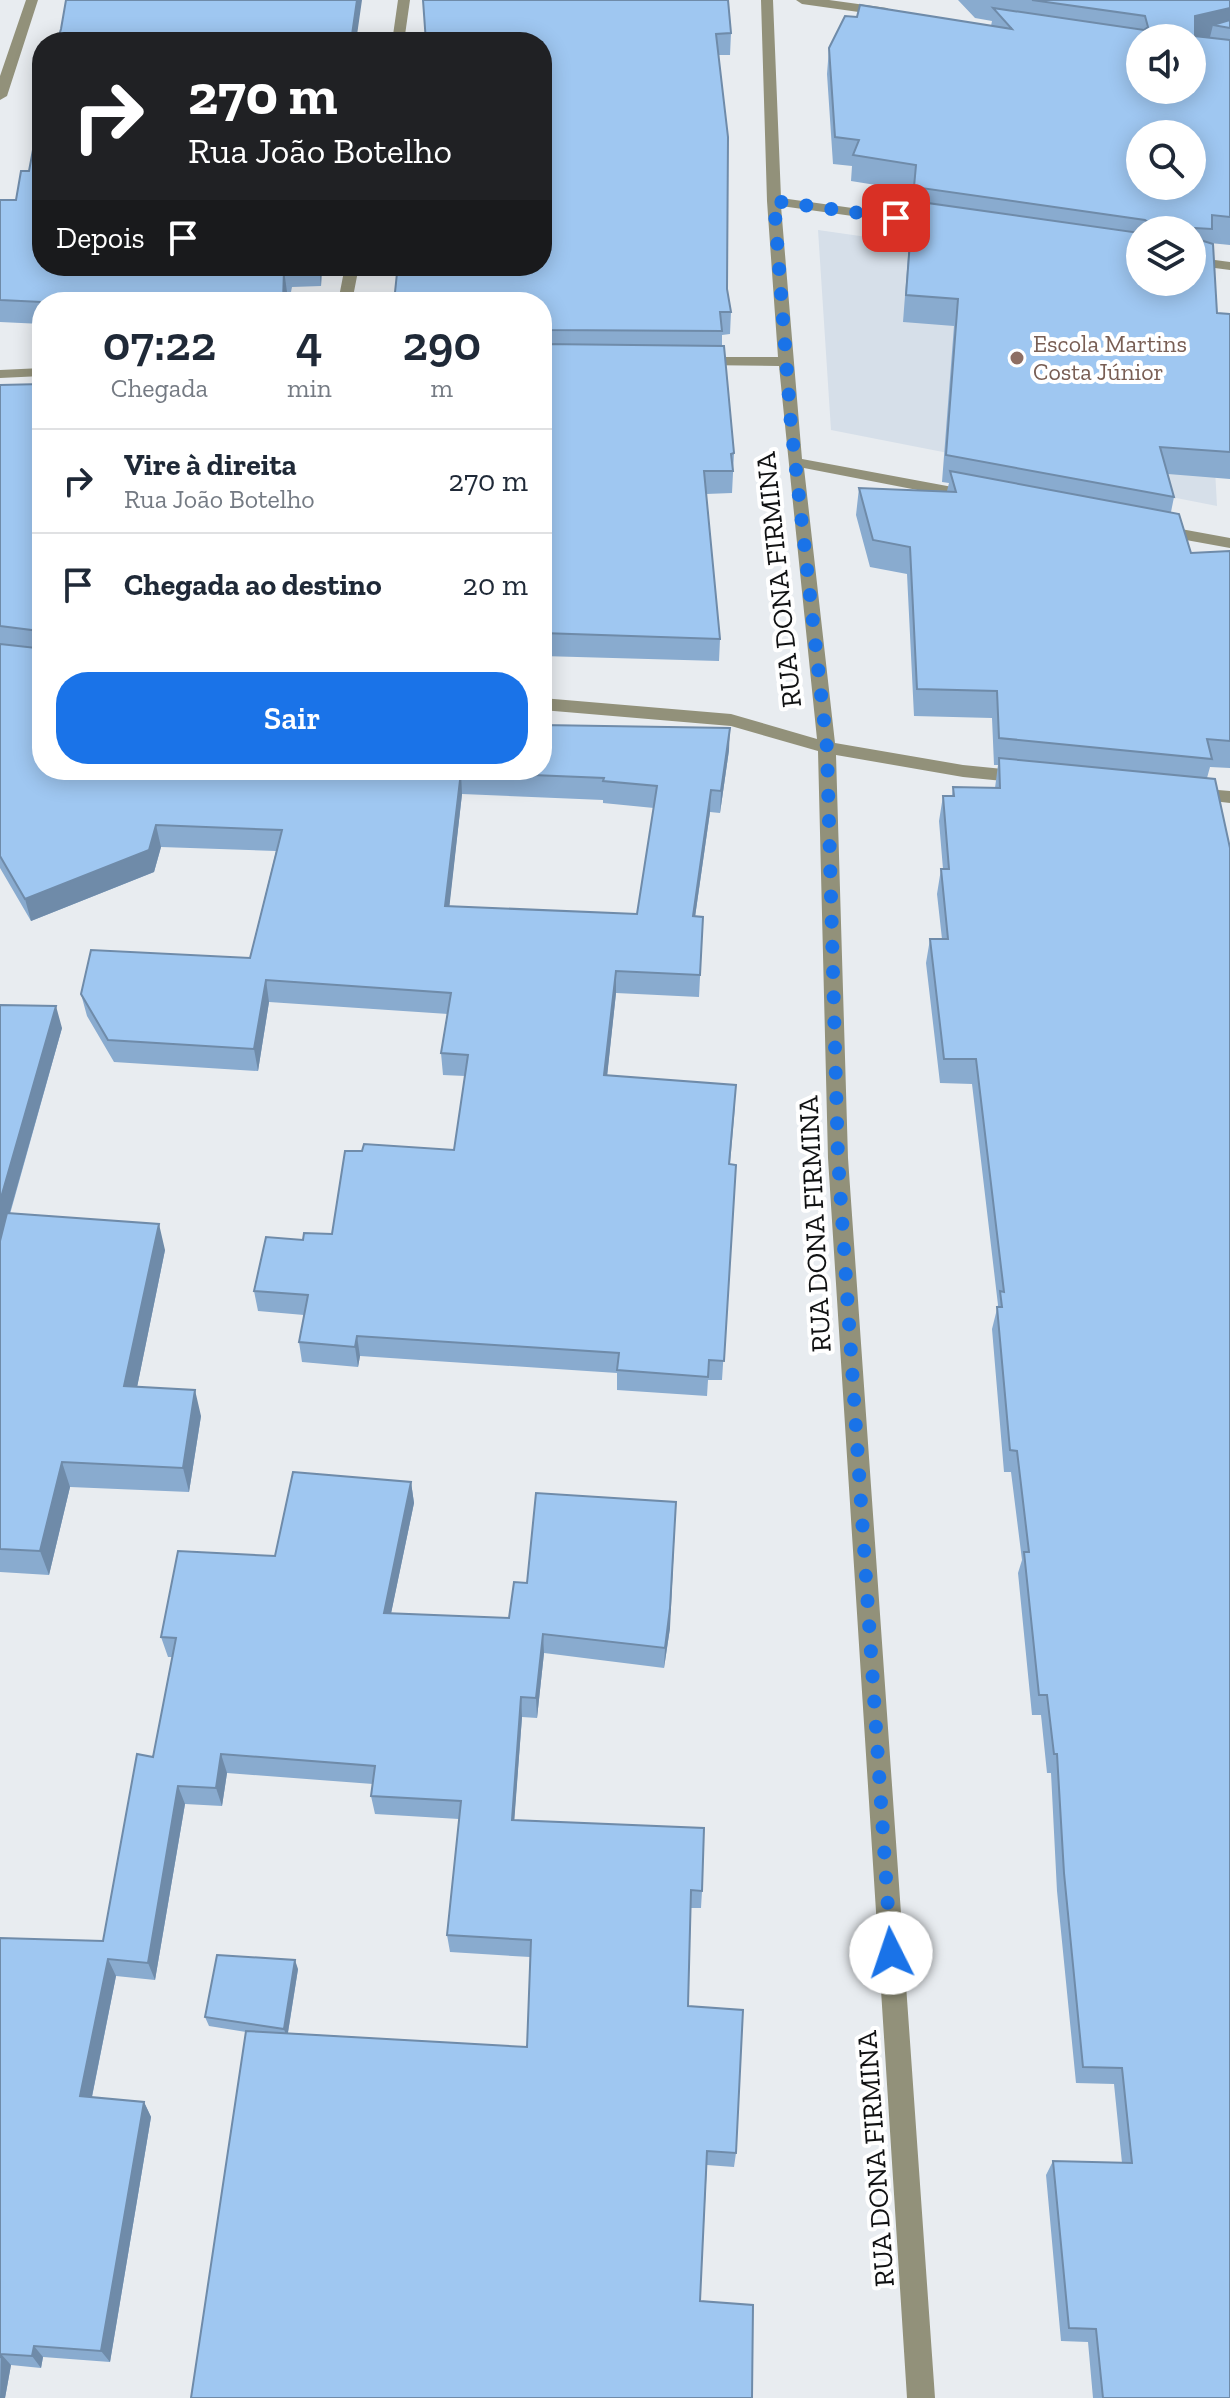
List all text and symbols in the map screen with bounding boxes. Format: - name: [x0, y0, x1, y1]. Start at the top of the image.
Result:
- map controls: [1126, 24, 1206, 296]
- button: sound: [1126, 24, 1206, 104]
- text: 270 m: [188, 61, 338, 128]
- icon: right: [56, 64, 160, 168]
- button: search: [1126, 120, 1206, 200]
- text: Rua João Botelho: [188, 129, 452, 172]
- pin: [862, 184, 930, 252]
- icon: arrive: [874, 196, 918, 240]
- icon: arrive: [161, 216, 205, 260]
- button: layers: [1126, 216, 1206, 296]
- text: Depois: [56, 220, 145, 256]
- text: 07:22: [103, 315, 216, 372]
- text: 4: [296, 315, 323, 372]
- text: 290: [402, 315, 481, 372]
- place label: Escola Martins Costa Júnior: [1033, 329, 1187, 386]
- marker: Escola Martins Costa Júnior: [1008, 349, 1026, 367]
- text: Chegada: [111, 372, 208, 404]
- text: min: [287, 372, 332, 404]
- text: m: [431, 372, 453, 404]
- text: Vire à direita: [124, 447, 297, 483]
- street label: RUA DONA FIRMINA: [749, 450, 808, 709]
- icon: right: [56, 459, 100, 503]
- text: 270 m: [448, 463, 528, 499]
- text: Rua João Botelho: [124, 483, 315, 515]
- icon: arrive: [56, 563, 100, 607]
- text: Chegada ao destino: [124, 567, 382, 603]
- text: 20 m: [463, 567, 528, 603]
- button: Sair: [56, 672, 528, 764]
- street label: RUA DONA FIRMINA: [791, 1094, 838, 1353]
- position arrow: [849, 1911, 933, 1995]
- street label: RUA DONA FIRMINA: [850, 2029, 901, 2288]

